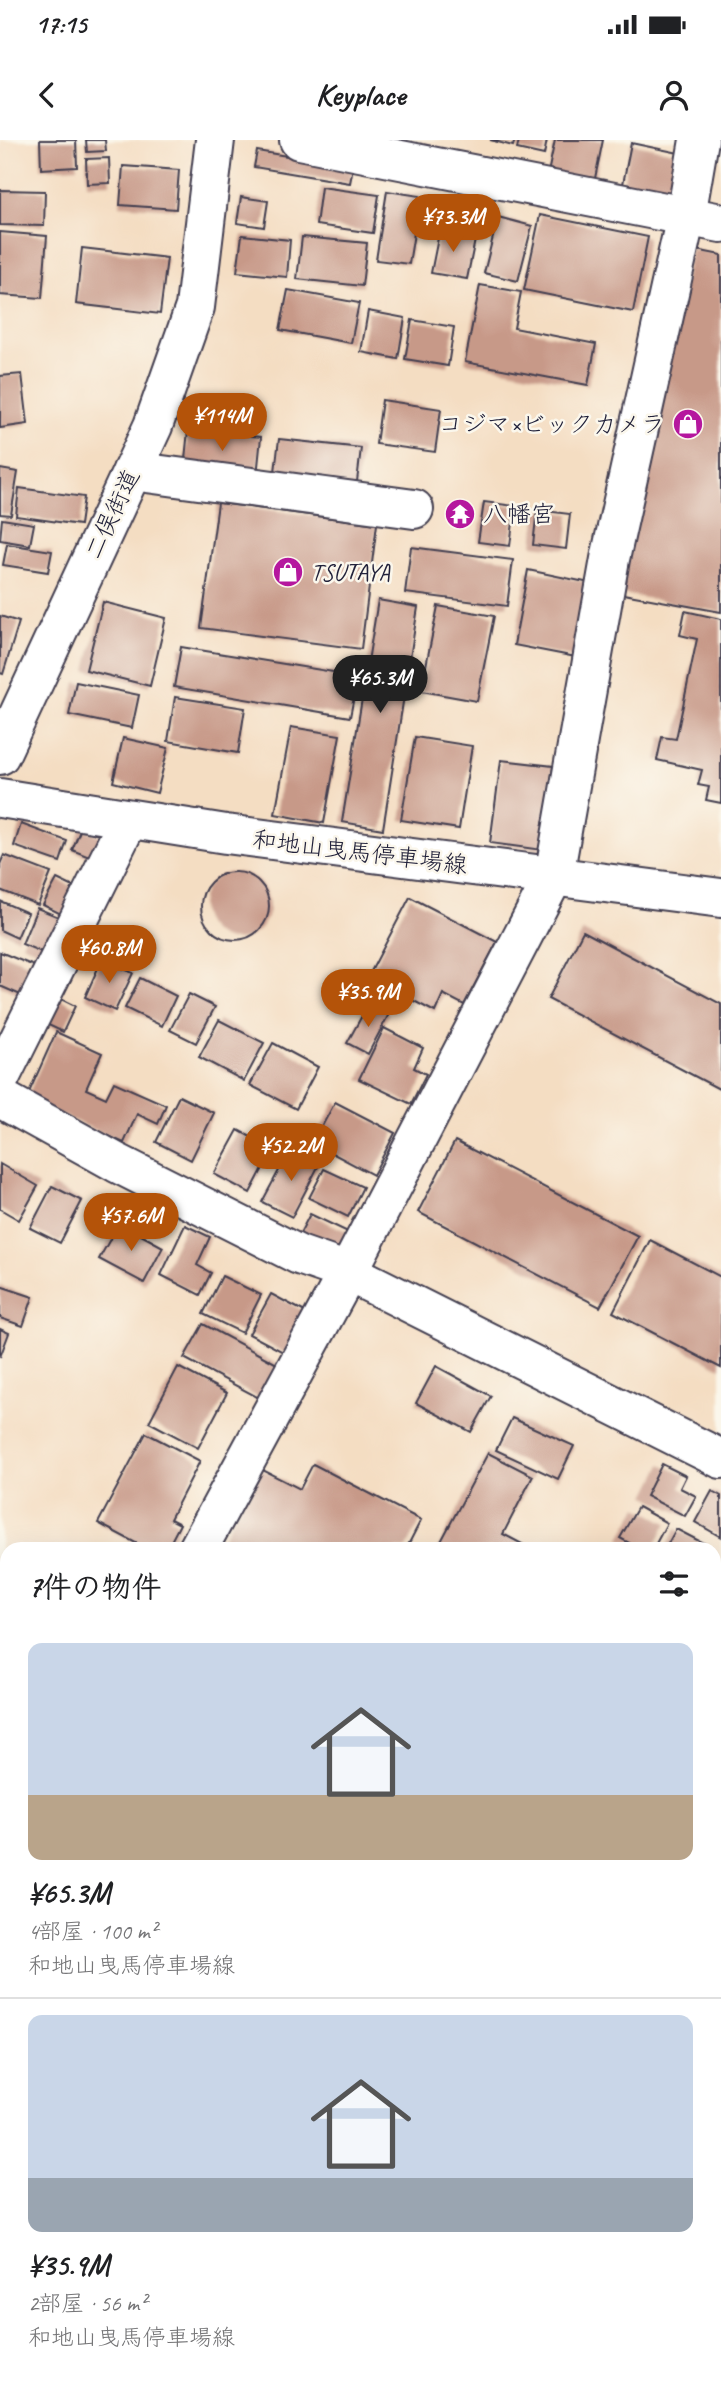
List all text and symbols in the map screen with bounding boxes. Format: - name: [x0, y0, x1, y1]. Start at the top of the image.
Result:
- text: 17:15: [35, 8, 86, 41]
- text: Keyplace: [316, 74, 405, 115]
- icon: back: [28, 76, 66, 114]
- icon: person: [655, 76, 693, 114]
- pin: ¥73.3M: [396, 194, 510, 254]
- text: ¥73.3M: [422, 202, 484, 231]
- pin: ¥114M: [173, 394, 271, 453]
- text: ¥114M: [193, 401, 251, 430]
- shop icon: コジマ×ビックカメラ: [671, 407, 705, 441]
- place label: コジマ×ビックカメラ: [438, 409, 665, 439]
- street label: 二俣街道: [78, 464, 146, 564]
- temple icon: 八幡宮: [443, 497, 477, 531]
- place label: 八幡宮: [483, 499, 555, 529]
- shop icon: TSUTAYA: [271, 555, 305, 589]
- place label: TSUTAYA: [311, 557, 391, 587]
- pin: ¥65.3M: [323, 656, 437, 715]
- text: ¥65.3M: [349, 663, 411, 692]
- street label: 和地山曳馬停車場線: [251, 824, 469, 880]
- pin: ¥60.8M: [52, 926, 166, 985]
- text: ¥60.8M: [77, 933, 141, 962]
- pin: ¥35.9M: [311, 970, 425, 1029]
- text: ¥35.9M: [337, 977, 399, 1006]
- pin: ¥52.2M: [234, 1124, 348, 1183]
- text: ¥52.2M: [260, 1131, 322, 1160]
- pin: ¥57.6M: [74, 1194, 188, 1253]
- text: ¥57.6M: [100, 1201, 162, 1230]
- icon: filters: [655, 1565, 693, 1603]
- text: 7件の物件: [28, 1568, 161, 1606]
- icon: home: [298, 1689, 424, 1815]
- text: ¥65.3M: [28, 1874, 110, 1912]
- text: 4部屋 · 100 m²: [28, 1917, 157, 1946]
- text: 和地山曳馬停車場線: [28, 1951, 235, 1980]
- icon: home: [298, 2061, 424, 2187]
- text: ¥35.9M: [28, 2246, 109, 2284]
- text: 2部屋 · 56 m²: [28, 2289, 146, 2318]
- text: 和地山曳馬停車場線: [28, 2323, 235, 2352]

